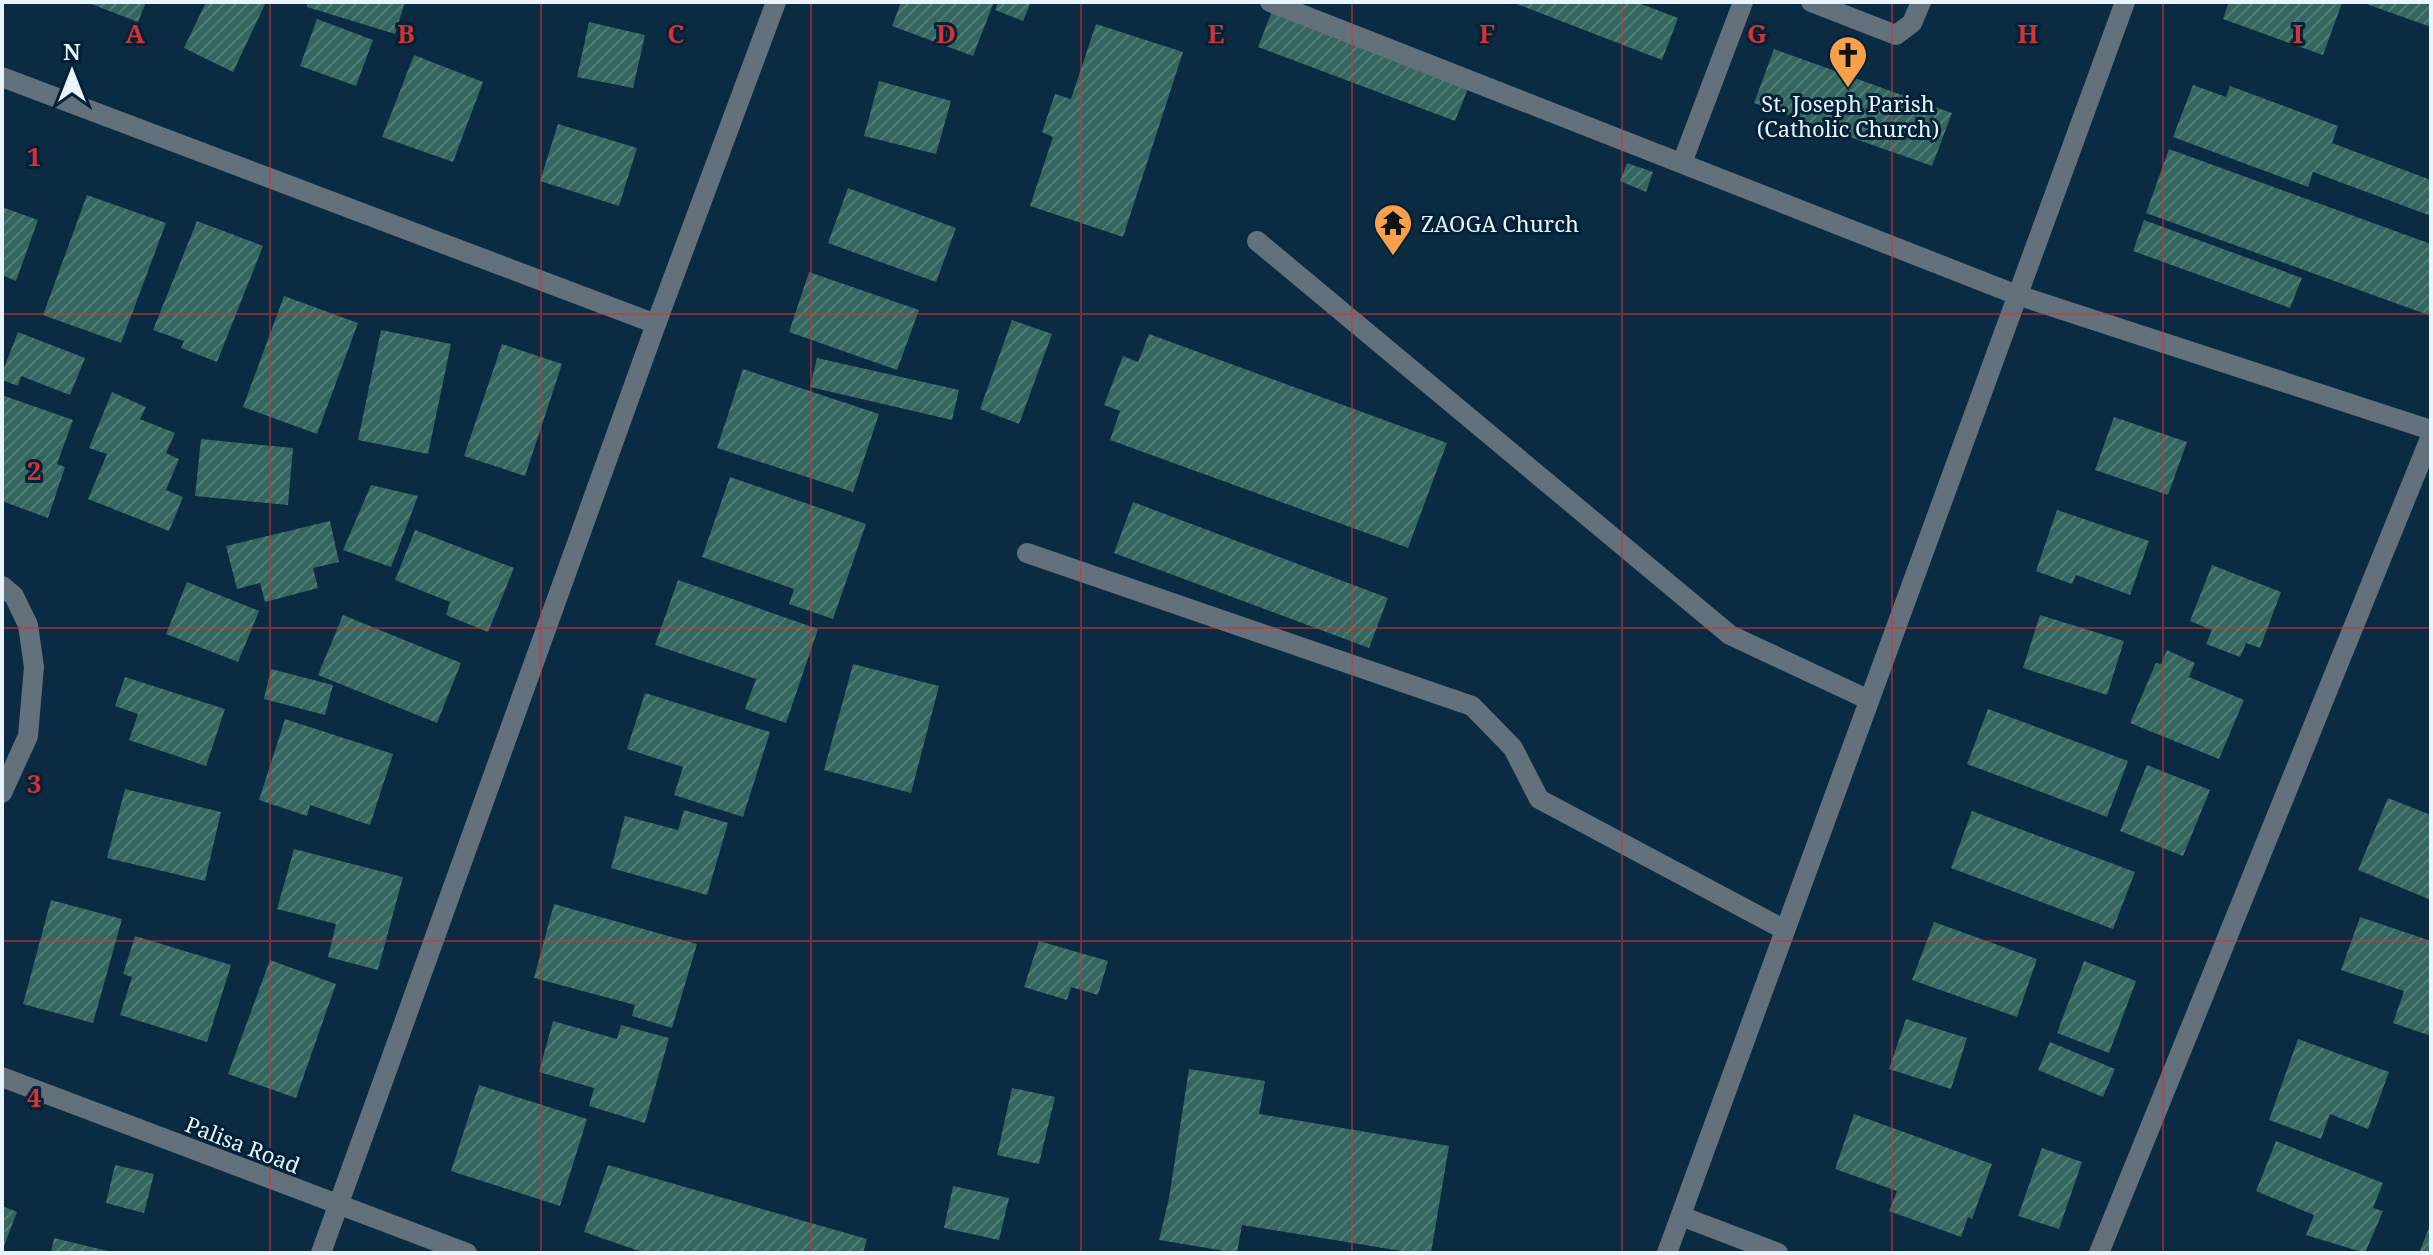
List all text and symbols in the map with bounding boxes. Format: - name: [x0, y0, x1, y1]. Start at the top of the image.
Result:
- text: A: [125, 15, 145, 51]
- text: B: [397, 15, 415, 51]
- text: C: [667, 15, 685, 51]
- text: D: [936, 15, 956, 51]
- text: E: [1208, 15, 1225, 51]
- text: F: [1479, 15, 1495, 51]
- text: G: [1747, 15, 1767, 51]
- text: H: [2017, 15, 2039, 51]
- text: I: [2293, 15, 2303, 51]
- north arrow: [32, 32, 112, 112]
- church icon: St. Joseph Parish (Catholic Church): [1827, 34, 1869, 89]
- text: N: [63, 36, 81, 66]
- place label: St. Joseph Parish (Catholic Church): [1757, 88, 1939, 143]
- text: 1: [27, 138, 41, 174]
- temple icon: ZAOGA Church: [1372, 202, 1414, 257]
- place label: ZAOGA Church: [1421, 208, 1579, 238]
- text: 2: [27, 452, 41, 488]
- text: 3: [27, 765, 41, 801]
- text: 4: [27, 1079, 42, 1115]
- street label: Palisa Road: [181, 1108, 305, 1180]

